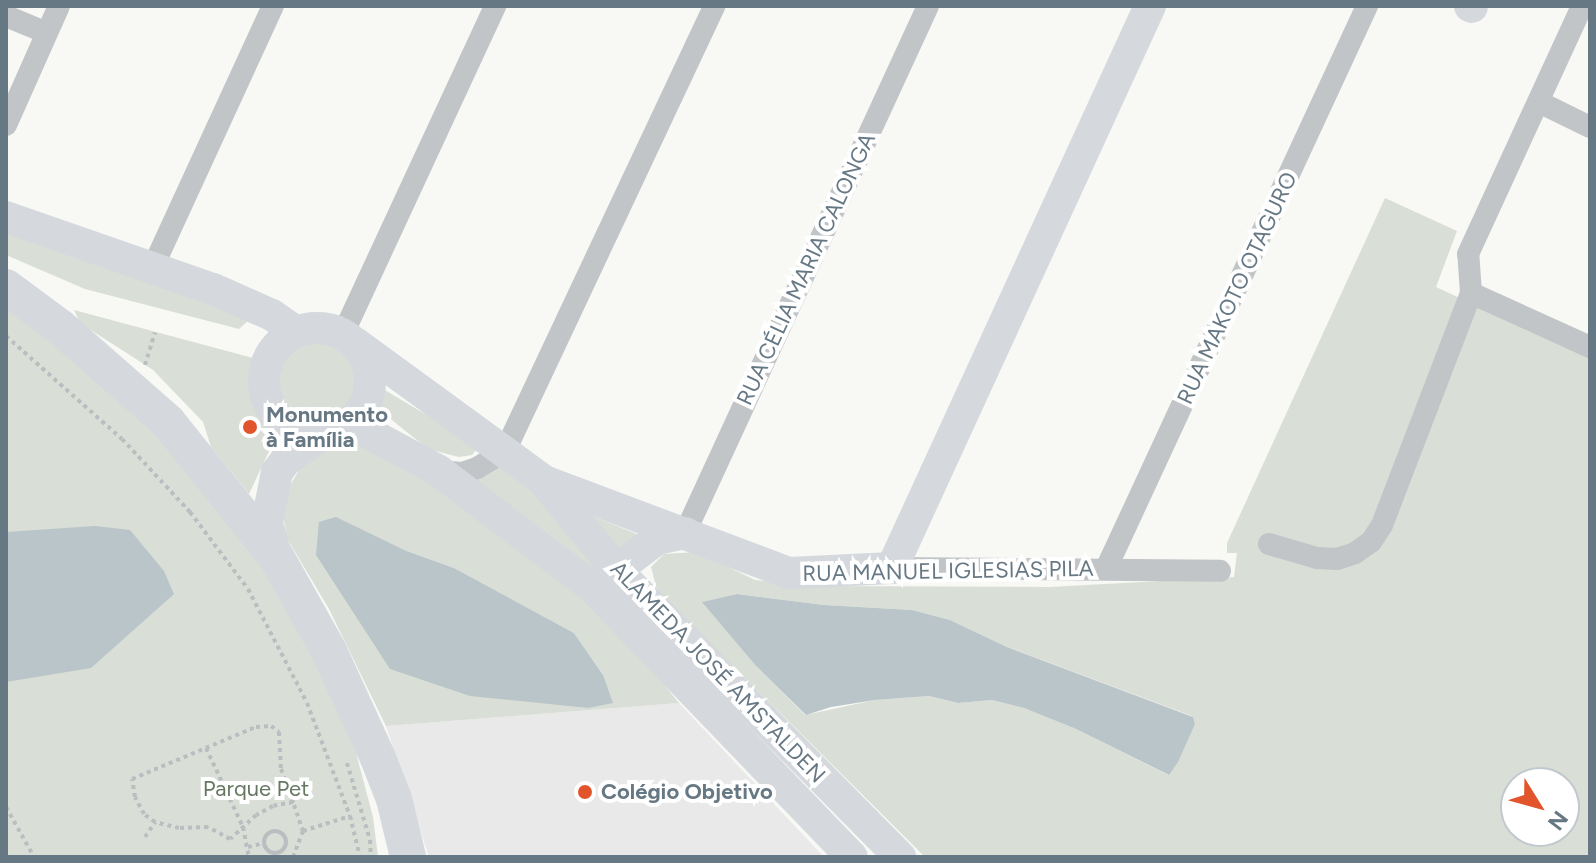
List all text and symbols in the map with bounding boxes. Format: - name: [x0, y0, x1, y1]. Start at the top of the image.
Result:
- street label: RUA CÉLIA MARIA CALONGA: [731, 129, 881, 409]
- street label: RUA MAKOTO OTAGURO: [1172, 168, 1302, 408]
- place label: Monumento à Família: [266, 401, 388, 452]
- marker: Monumento à Família: [241, 418, 259, 436]
- street label: RUA MANUEL IGLESIAS PILA: [802, 555, 1094, 587]
- street label: ALAMEDA JOSÉ AMSTALDEN: [605, 556, 831, 788]
- north arrow: [1500, 767, 1580, 847]
- park label: Parque Pet: [203, 776, 309, 802]
- place label: Colégio Objetivo: [601, 779, 773, 805]
- marker: Colégio Objetivo: [576, 783, 594, 801]
- text: N: [1542, 806, 1574, 835]

